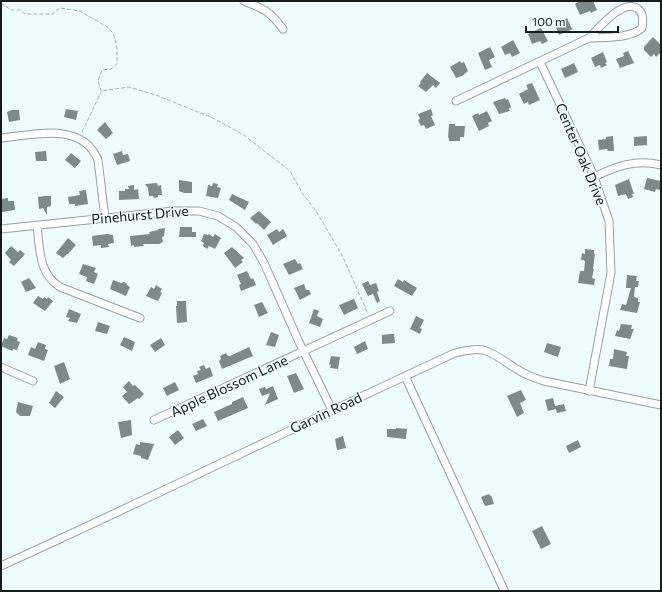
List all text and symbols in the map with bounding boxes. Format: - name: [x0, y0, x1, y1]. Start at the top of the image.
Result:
- scale bar: [526, 8, 618, 34]
- text: 100 m: [532, 14, 566, 28]
- street label: Center Oak Drive: [552, 100, 611, 207]
- street label: Pinehurst Drive: [91, 202, 189, 227]
- street label: Apple Blossom Lane: [167, 351, 290, 420]
- street label: Garvin Road: [287, 388, 364, 437]

